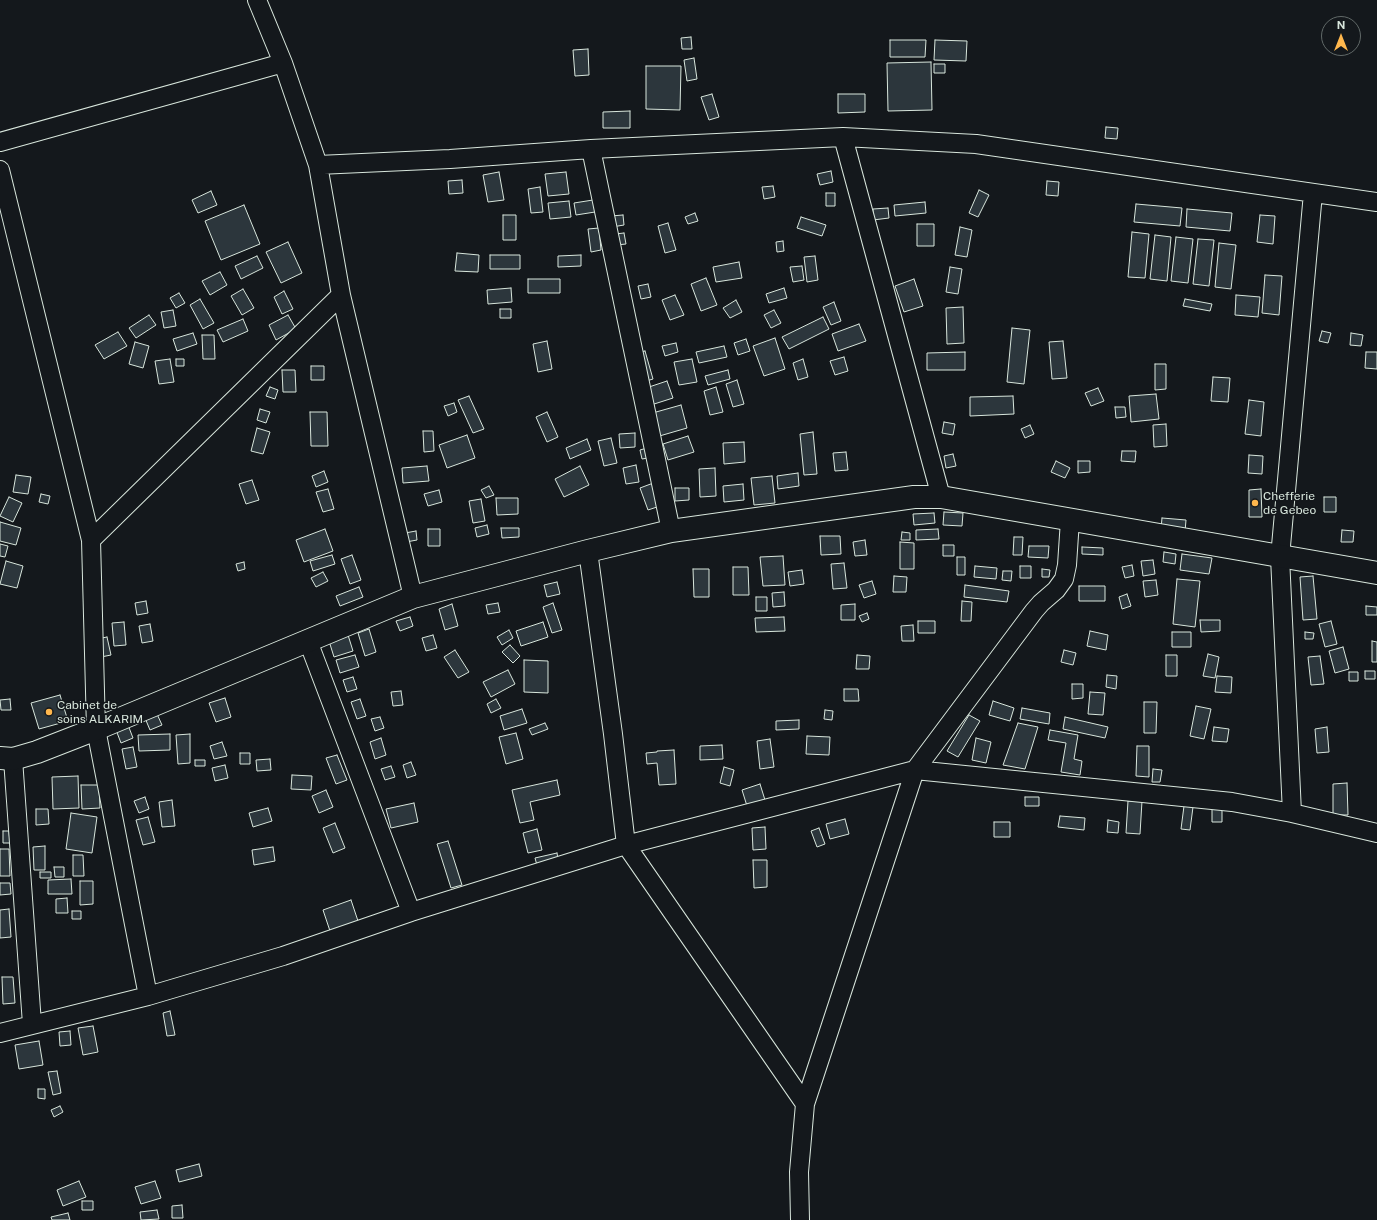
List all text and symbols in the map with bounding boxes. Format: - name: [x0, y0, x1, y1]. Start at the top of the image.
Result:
- north arrow: [1321, 16, 1361, 56]
- text: N: [1337, 19, 1345, 31]
- place label: Chefferie de Gebeo: [1263, 489, 1316, 517]
- marker: Chefferie de Gebeo: [1250, 498, 1260, 508]
- place label: Cabinet de soins ALKARIM: [57, 698, 143, 726]
- marker: Cabinet de soins ALKARIM: [44, 707, 54, 717]

